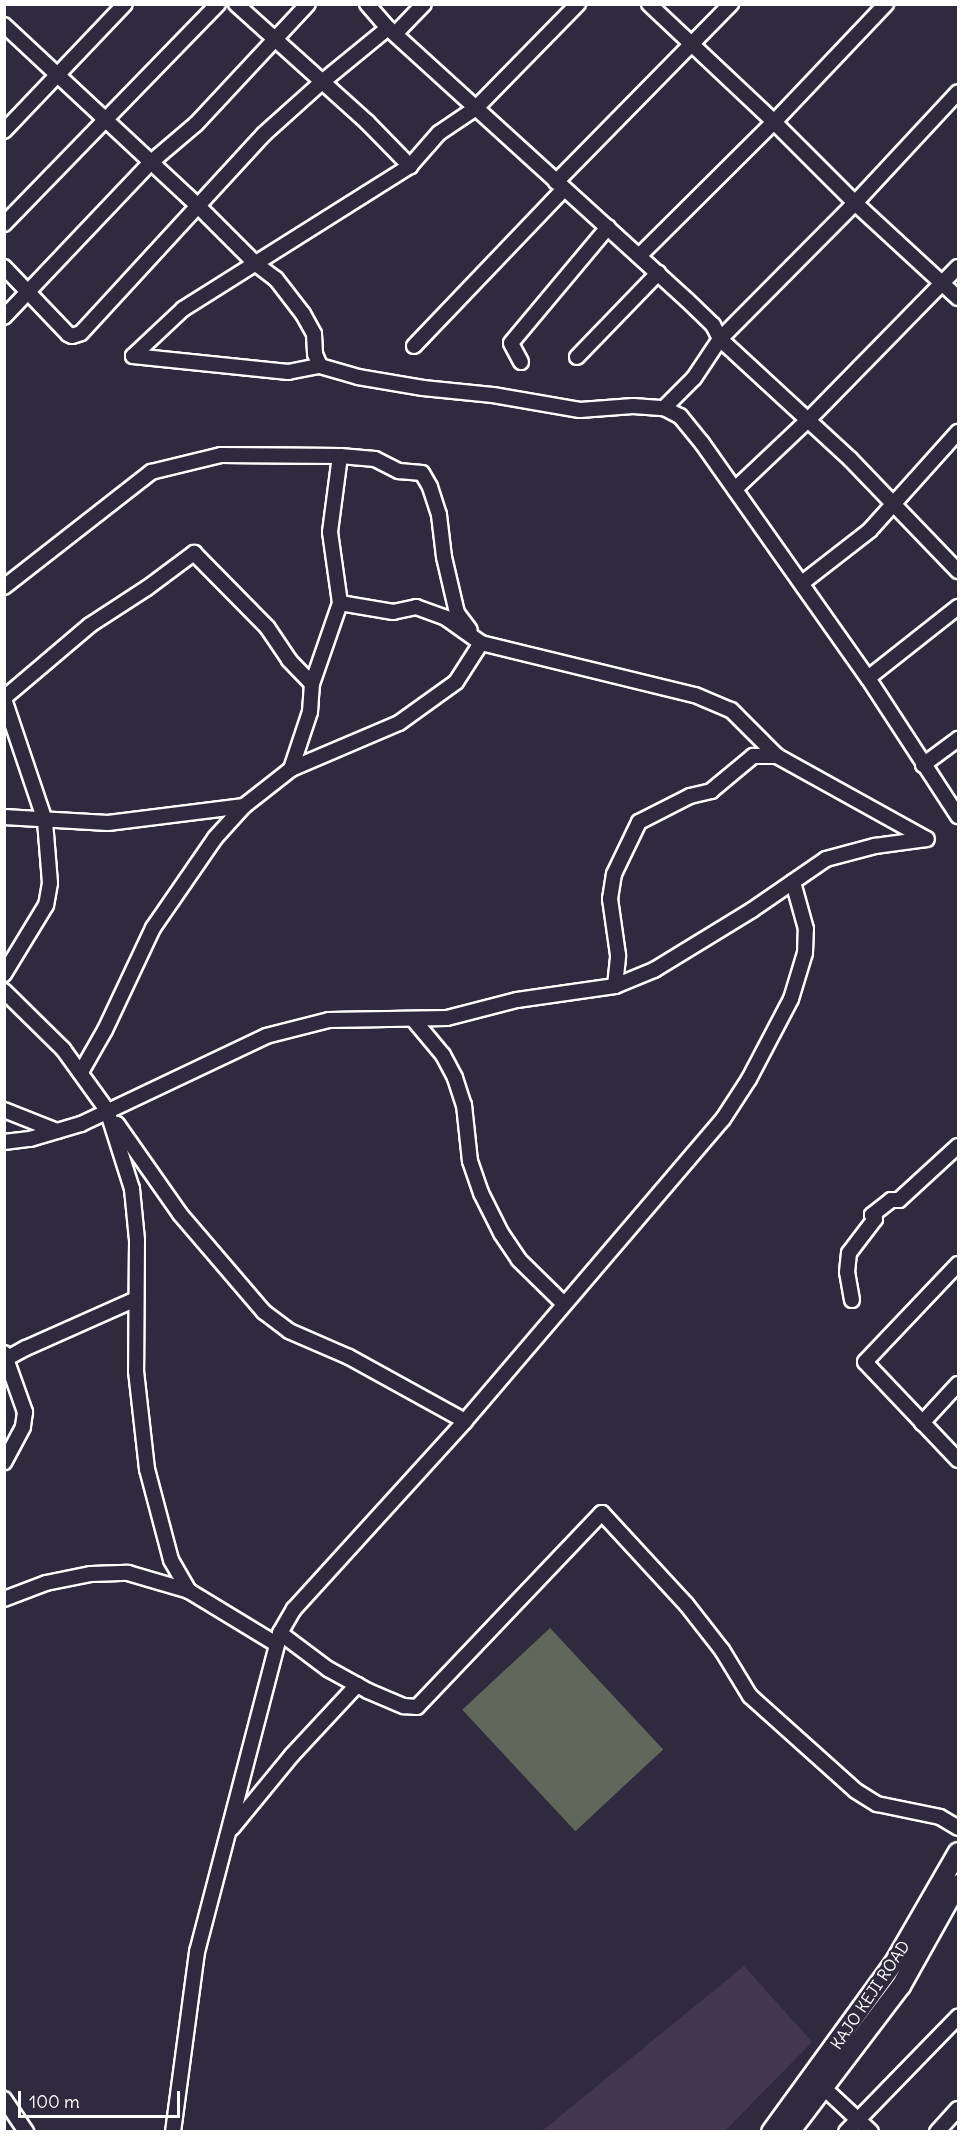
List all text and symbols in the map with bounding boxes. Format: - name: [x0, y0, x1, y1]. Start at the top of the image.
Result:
- street label: KAJO KEJI ROAD: [827, 1937, 913, 2053]
- scale bar: [21, 2079, 183, 2117]
- text: 100 m: [29, 2090, 80, 2113]

